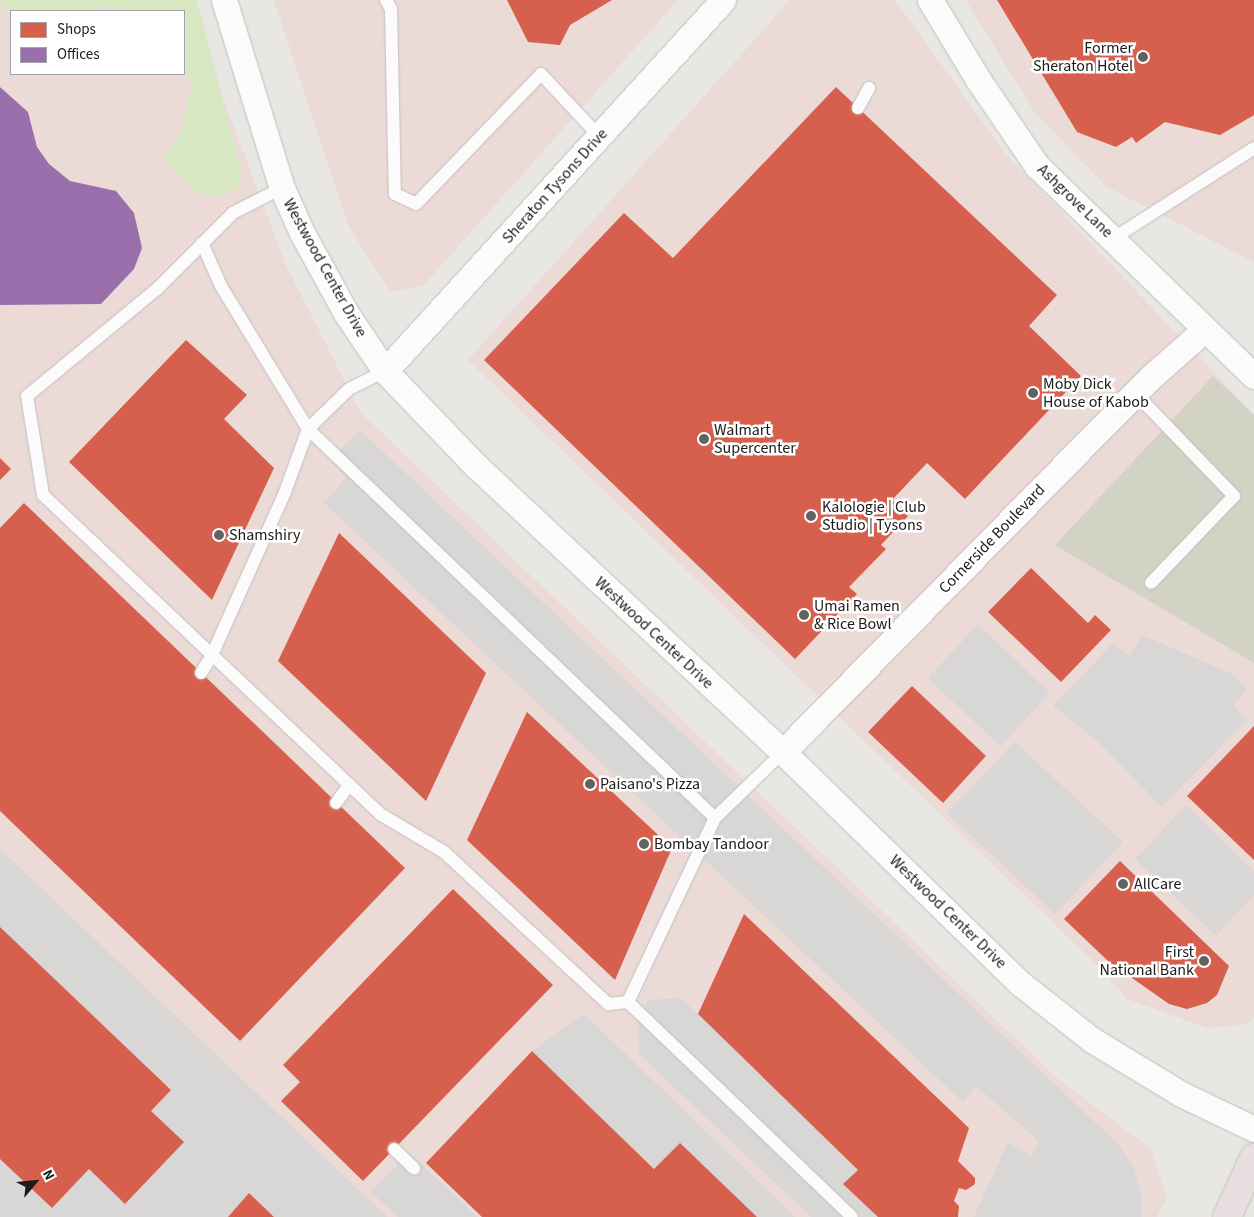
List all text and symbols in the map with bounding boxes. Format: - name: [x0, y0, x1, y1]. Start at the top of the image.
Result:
- legend: [10, 10, 185, 75]
- text: Shops: [57, 19, 96, 40]
- place label: Former Sheraton Hotel: [1033, 38, 1133, 76]
- text: Offices: [57, 44, 100, 65]
- marker: Former Sheraton Hotel: [1137, 51, 1149, 63]
- street label: Sheraton Tysons Drive: [498, 124, 612, 248]
- street label: Ashgrove Lane: [1033, 160, 1117, 242]
- street label: Westwood Center Drive: [279, 195, 371, 341]
- place label: Moby Dick House of Kabob: [1043, 374, 1149, 412]
- marker: Moby Dick House of Kabob: [1027, 387, 1039, 399]
- place label: Walmart Supercenter: [714, 420, 796, 458]
- marker: Walmart Supercenter: [698, 433, 710, 445]
- street label: Cornerside Boulevard: [935, 480, 1049, 598]
- place label: Kalologie | Club Studio | Tysons: [822, 497, 926, 535]
- marker: Kalologie | Club Studio | Tysons: [804, 509, 818, 523]
- place label: Shamshiry: [229, 525, 300, 545]
- marker: Shamshiry: [213, 529, 225, 541]
- street label: Westwood Center Drive: [591, 573, 717, 693]
- place label: Umai Ramen & Rice Bowl: [814, 596, 900, 634]
- marker: Umai Ramen & Rice Bowl: [798, 609, 810, 621]
- place label: Paisano's Pizza: [600, 774, 700, 794]
- marker: Paisano's Pizza: [584, 778, 596, 790]
- place label: Bombay Tandoor: [654, 834, 769, 854]
- marker: Bombay Tandoor: [638, 838, 650, 850]
- street label: Westwood Center Drive: [885, 851, 1011, 973]
- place label: AllCare: [1134, 874, 1181, 894]
- marker: AllCare: [1116, 877, 1130, 891]
- place label: First National Bank: [1100, 942, 1194, 980]
- marker: First National Bank: [1198, 955, 1210, 967]
- north arrow: [10, 1157, 60, 1207]
- text: N: [37, 1166, 59, 1184]

